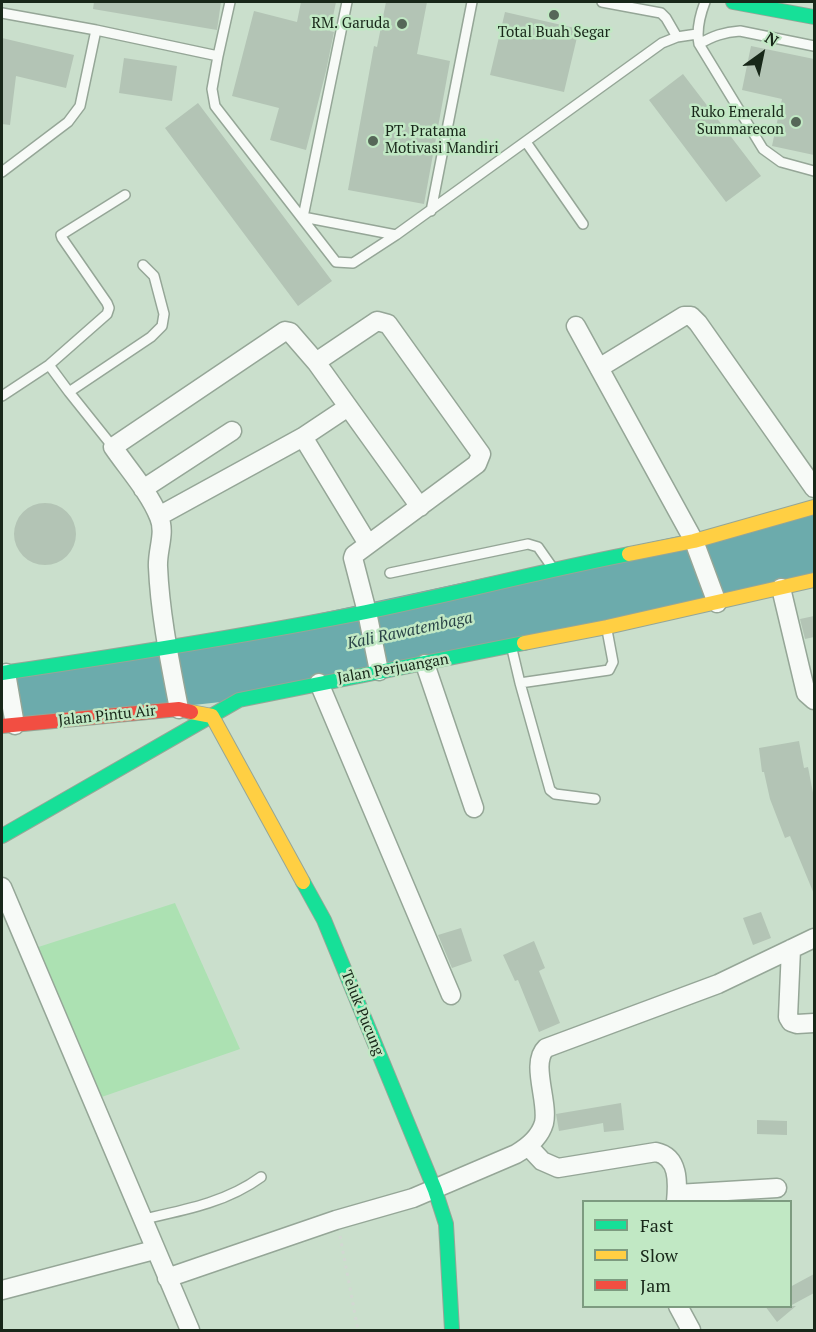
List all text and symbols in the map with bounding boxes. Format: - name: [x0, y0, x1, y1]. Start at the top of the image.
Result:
- marker: Total Buah Segar: [547, 8, 561, 22]
- place label: RM. Garuda: [311, 15, 390, 33]
- marker: RM. Garuda: [395, 17, 409, 31]
- place label: Total Buah Segar: [498, 24, 610, 42]
- north arrow: [732, 24, 792, 84]
- text: N: [761, 26, 783, 51]
- place label: Ruko Emerald Summarecon: [691, 104, 784, 139]
- marker: Ruko Emerald Summarecon: [789, 115, 803, 129]
- place label: PT. Pratama Motivasi Mandiri: [385, 123, 499, 158]
- marker: PT. Pratama Motivasi Mandiri: [366, 134, 380, 148]
- water label: Kali Rawatembaga: [345, 608, 475, 654]
- street label: Jalan Perjuangan: [336, 650, 450, 688]
- street label: Jalan Pintu Air: [57, 702, 157, 730]
- street label: Teluk Pucung: [337, 968, 387, 1058]
- legend: [582, 1200, 792, 1308]
- text: Fast: [640, 1213, 673, 1237]
- text: Slow: [640, 1243, 678, 1267]
- text: Jam: [640, 1273, 671, 1297]

